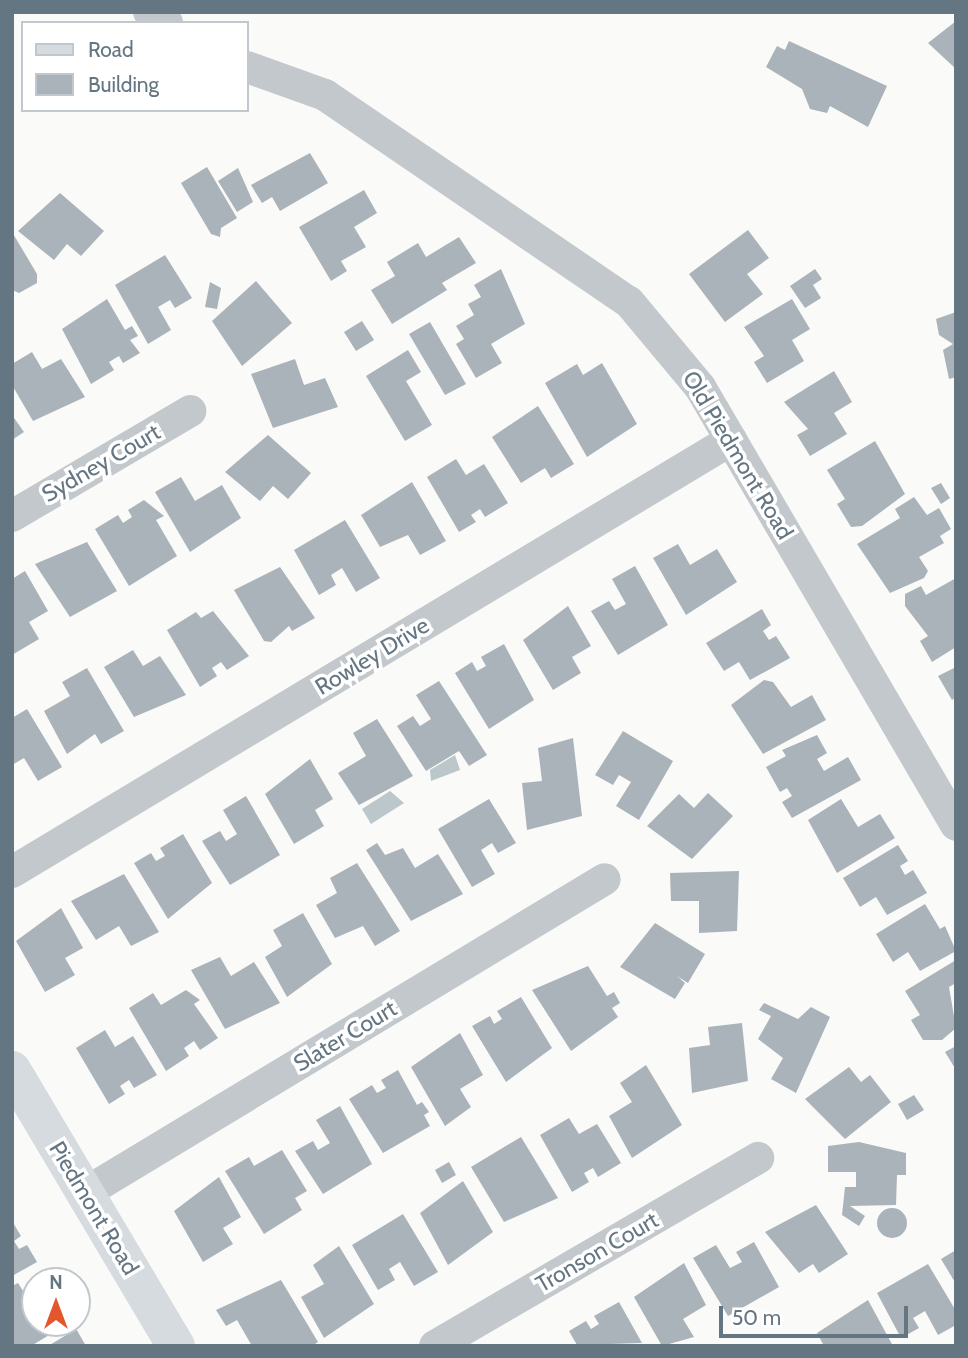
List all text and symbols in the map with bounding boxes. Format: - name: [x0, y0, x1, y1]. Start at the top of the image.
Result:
- legend: [21, 21, 248, 112]
- text: Road: [88, 37, 134, 62]
- text: Building: [88, 72, 159, 97]
- street label: Old Piedmont Road: [677, 366, 799, 544]
- street label: Sydney Court: [37, 418, 165, 508]
- street label: Rowley Drive: [310, 611, 434, 701]
- street label: Slater Court: [289, 995, 401, 1077]
- street label: Piedmont Road: [43, 1136, 145, 1280]
- street label: Tronson Court: [531, 1206, 663, 1298]
- north arrow: [21, 1267, 91, 1337]
- text: N: [49, 1271, 63, 1294]
- scale bar: [723, 1292, 912, 1336]
- text: 50 m: [732, 1305, 781, 1330]

